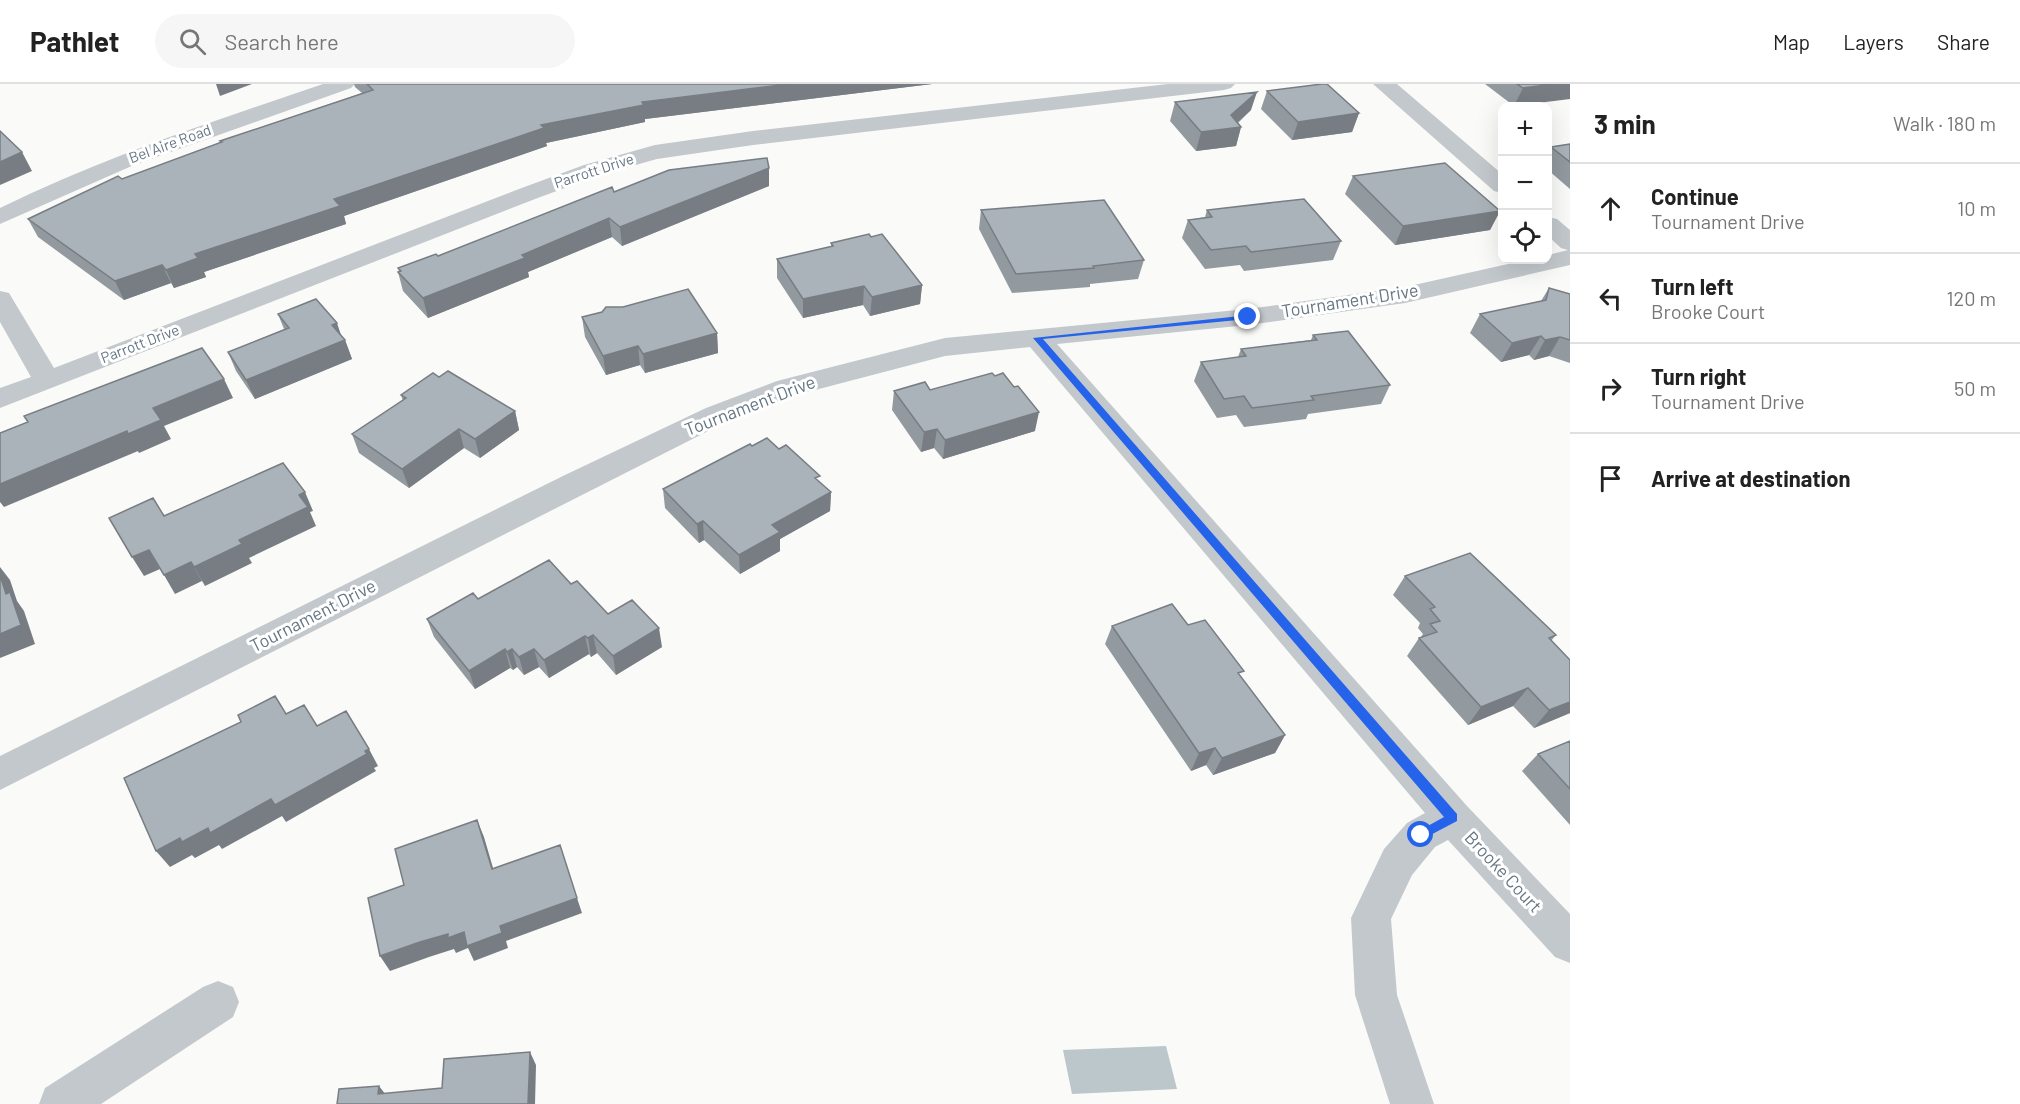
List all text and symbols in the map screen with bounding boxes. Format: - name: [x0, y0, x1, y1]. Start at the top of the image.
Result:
- search box: [155, 14, 575, 68]
- text: Pathlet: [30, 24, 119, 58]
- icon: search: [176, 25, 209, 58]
- text: Search here: [224, 28, 339, 54]
- text: Map: [1773, 29, 1810, 54]
- text: Layers: [1843, 29, 1904, 54]
- text: Share: [1937, 29, 1990, 54]
- map controls: [1498, 102, 1552, 264]
- button: +: [1498, 102, 1552, 156]
- text: 3 min: [1594, 108, 1656, 139]
- text: Walk · 180 m: [1893, 111, 1996, 135]
- street label: Bel Aire Road: [126, 120, 213, 166]
- street label: Parrott Drive: [552, 149, 636, 191]
- button: −: [1498, 156, 1552, 210]
- text: Continue: [1651, 183, 1739, 209]
- icon: ahead: [1594, 192, 1627, 225]
- text: 10 m: [1957, 196, 1996, 220]
- text: Tournament Drive: [1651, 209, 1805, 233]
- button: locate: [1498, 210, 1552, 264]
- text: Turn left: [1651, 273, 1734, 299]
- street label: Tournament Drive: [1280, 278, 1420, 322]
- icon: left: [1594, 282, 1627, 315]
- text: 120 m: [1946, 286, 1996, 310]
- text: Brooke Court: [1651, 299, 1765, 323]
- route end: [1234, 303, 1260, 329]
- street label: Parrott Drive: [98, 320, 182, 366]
- text: Turn right: [1651, 363, 1746, 389]
- street label: Tournament Drive: [681, 370, 818, 440]
- icon: right: [1594, 372, 1627, 405]
- text: 50 m: [1954, 376, 1996, 400]
- text: Tournament Drive: [1651, 389, 1805, 413]
- icon: arrive: [1594, 462, 1627, 495]
- text: Arrive at destination: [1651, 465, 1850, 491]
- street label: Tournament Drive: [246, 574, 379, 656]
- route start: [1407, 821, 1433, 847]
- street label: Brooke Court: [1461, 826, 1547, 916]

